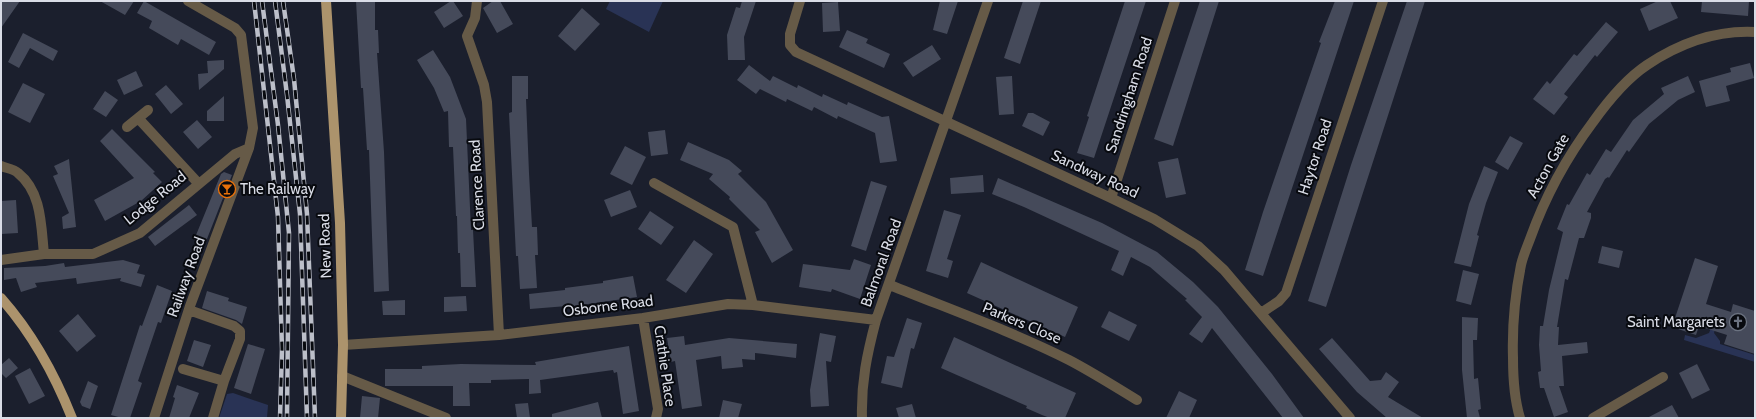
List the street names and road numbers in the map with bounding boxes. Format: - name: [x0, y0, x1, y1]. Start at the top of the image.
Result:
- street label: Sandringham Road: [1102, 35, 1156, 155]
- street label: Haytor Road: [1294, 117, 1336, 197]
- street label: Acton Gate: [1523, 130, 1573, 201]
- street label: Clarence Road: [466, 139, 488, 231]
- street label: Sandway Road: [1049, 146, 1141, 202]
- street label: Lodge Road: [120, 167, 190, 229]
- street label: New Road: [315, 213, 335, 279]
- street label: Balmoral Road: [857, 217, 905, 309]
- street label: Railway Road: [163, 234, 209, 320]
- street label: Osborne Road: [562, 292, 654, 320]
- street label: Parkers Close: [980, 298, 1064, 348]
- street label: Crathie Place: [650, 324, 680, 408]

